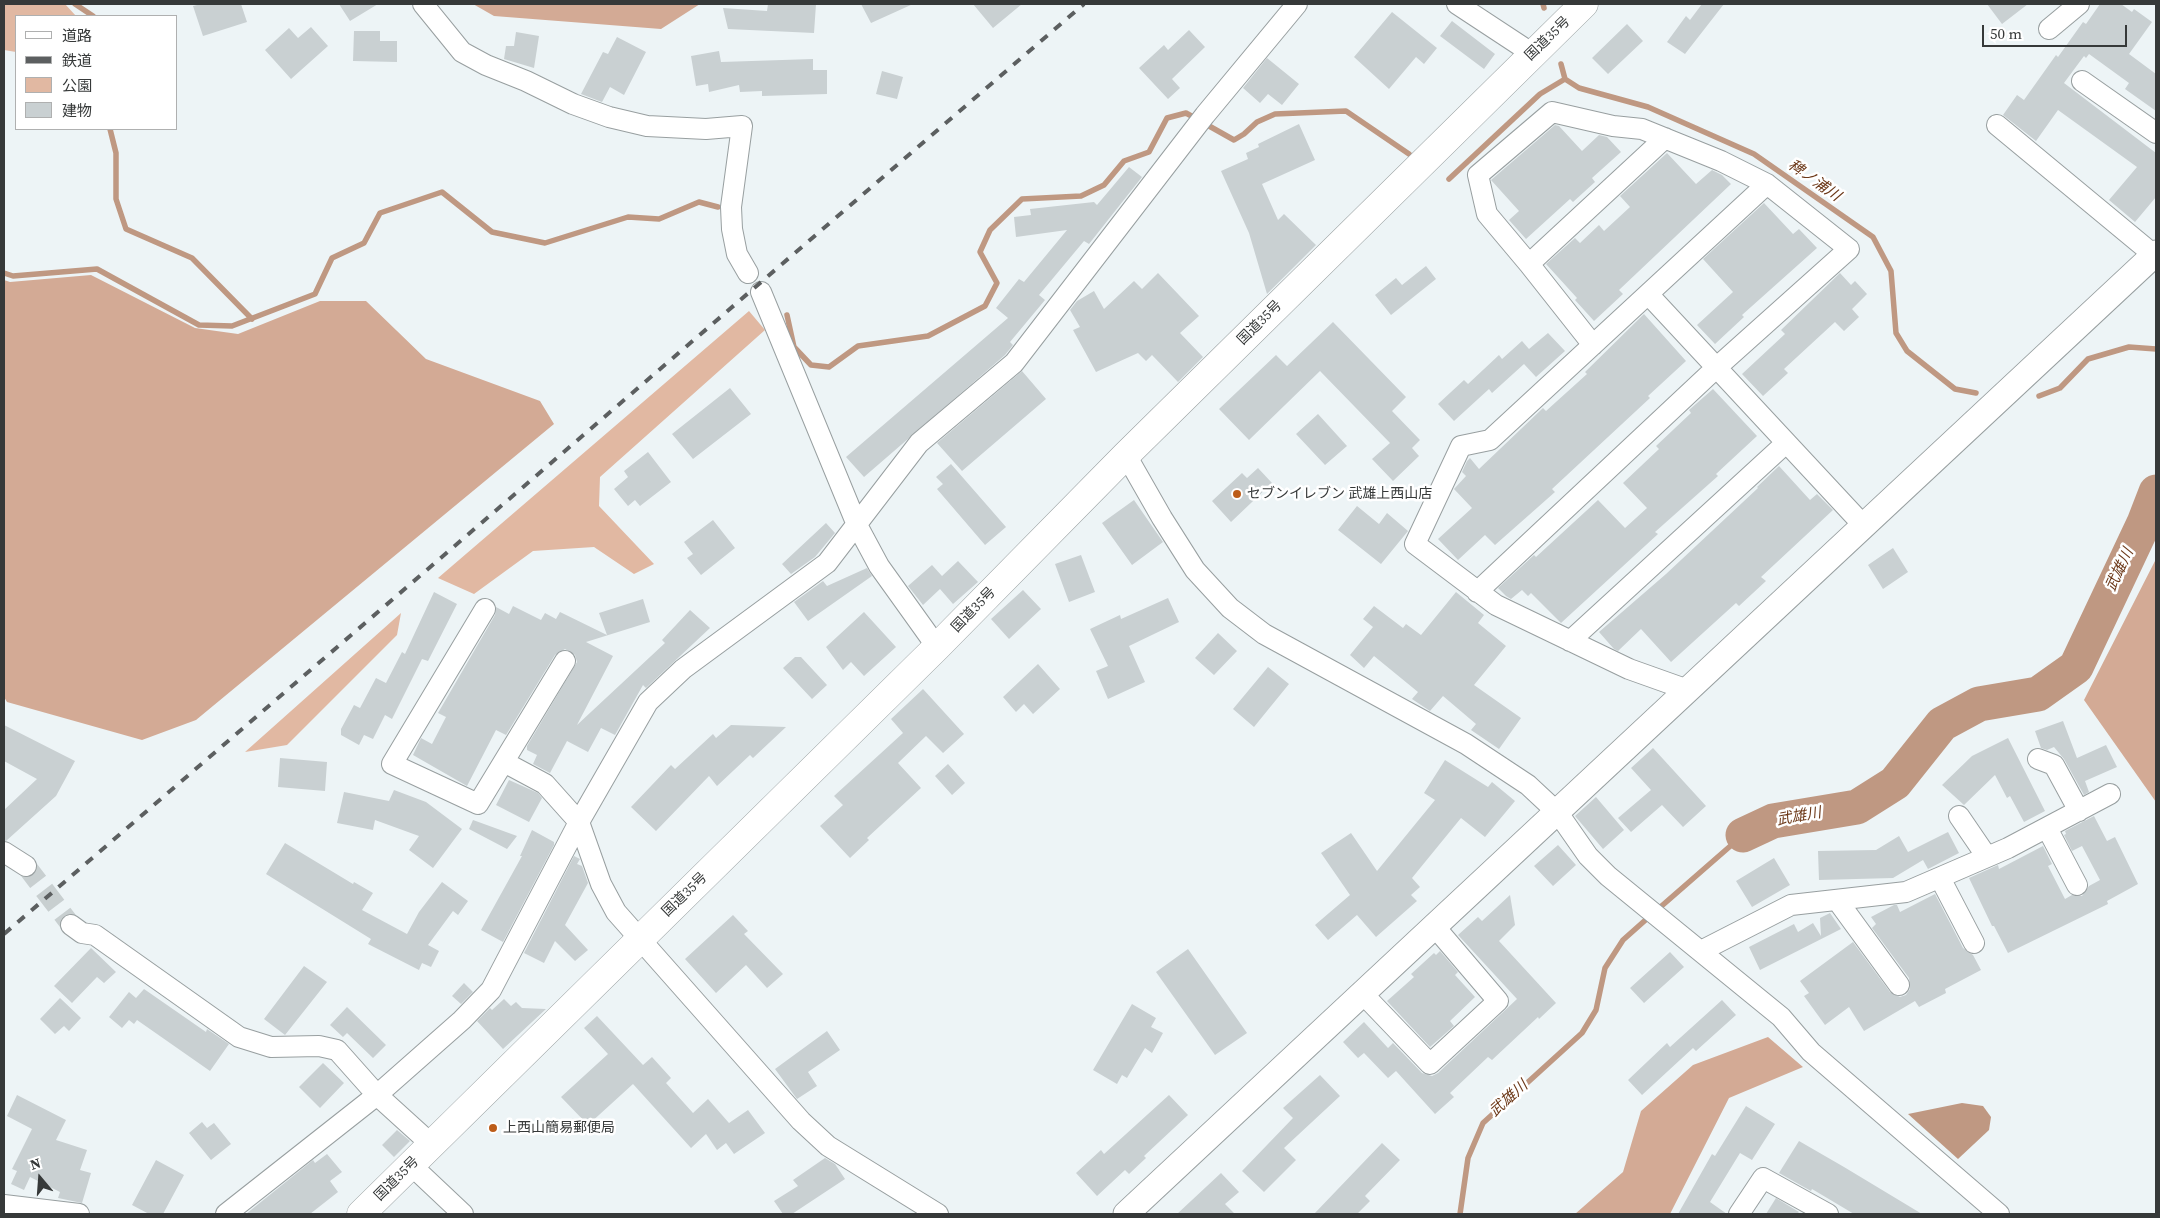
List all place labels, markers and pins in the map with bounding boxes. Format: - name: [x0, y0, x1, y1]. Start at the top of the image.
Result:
- place label: セブンイレブン 武雄上西山店: [1247, 486, 1432, 502]
- marker: セブンイレブン 武雄上西山店: [1231, 488, 1243, 500]
- place label: 上西山簡易郵便局: [503, 1120, 615, 1136]
- marker: 上西山簡易郵便局: [487, 1122, 499, 1134]

